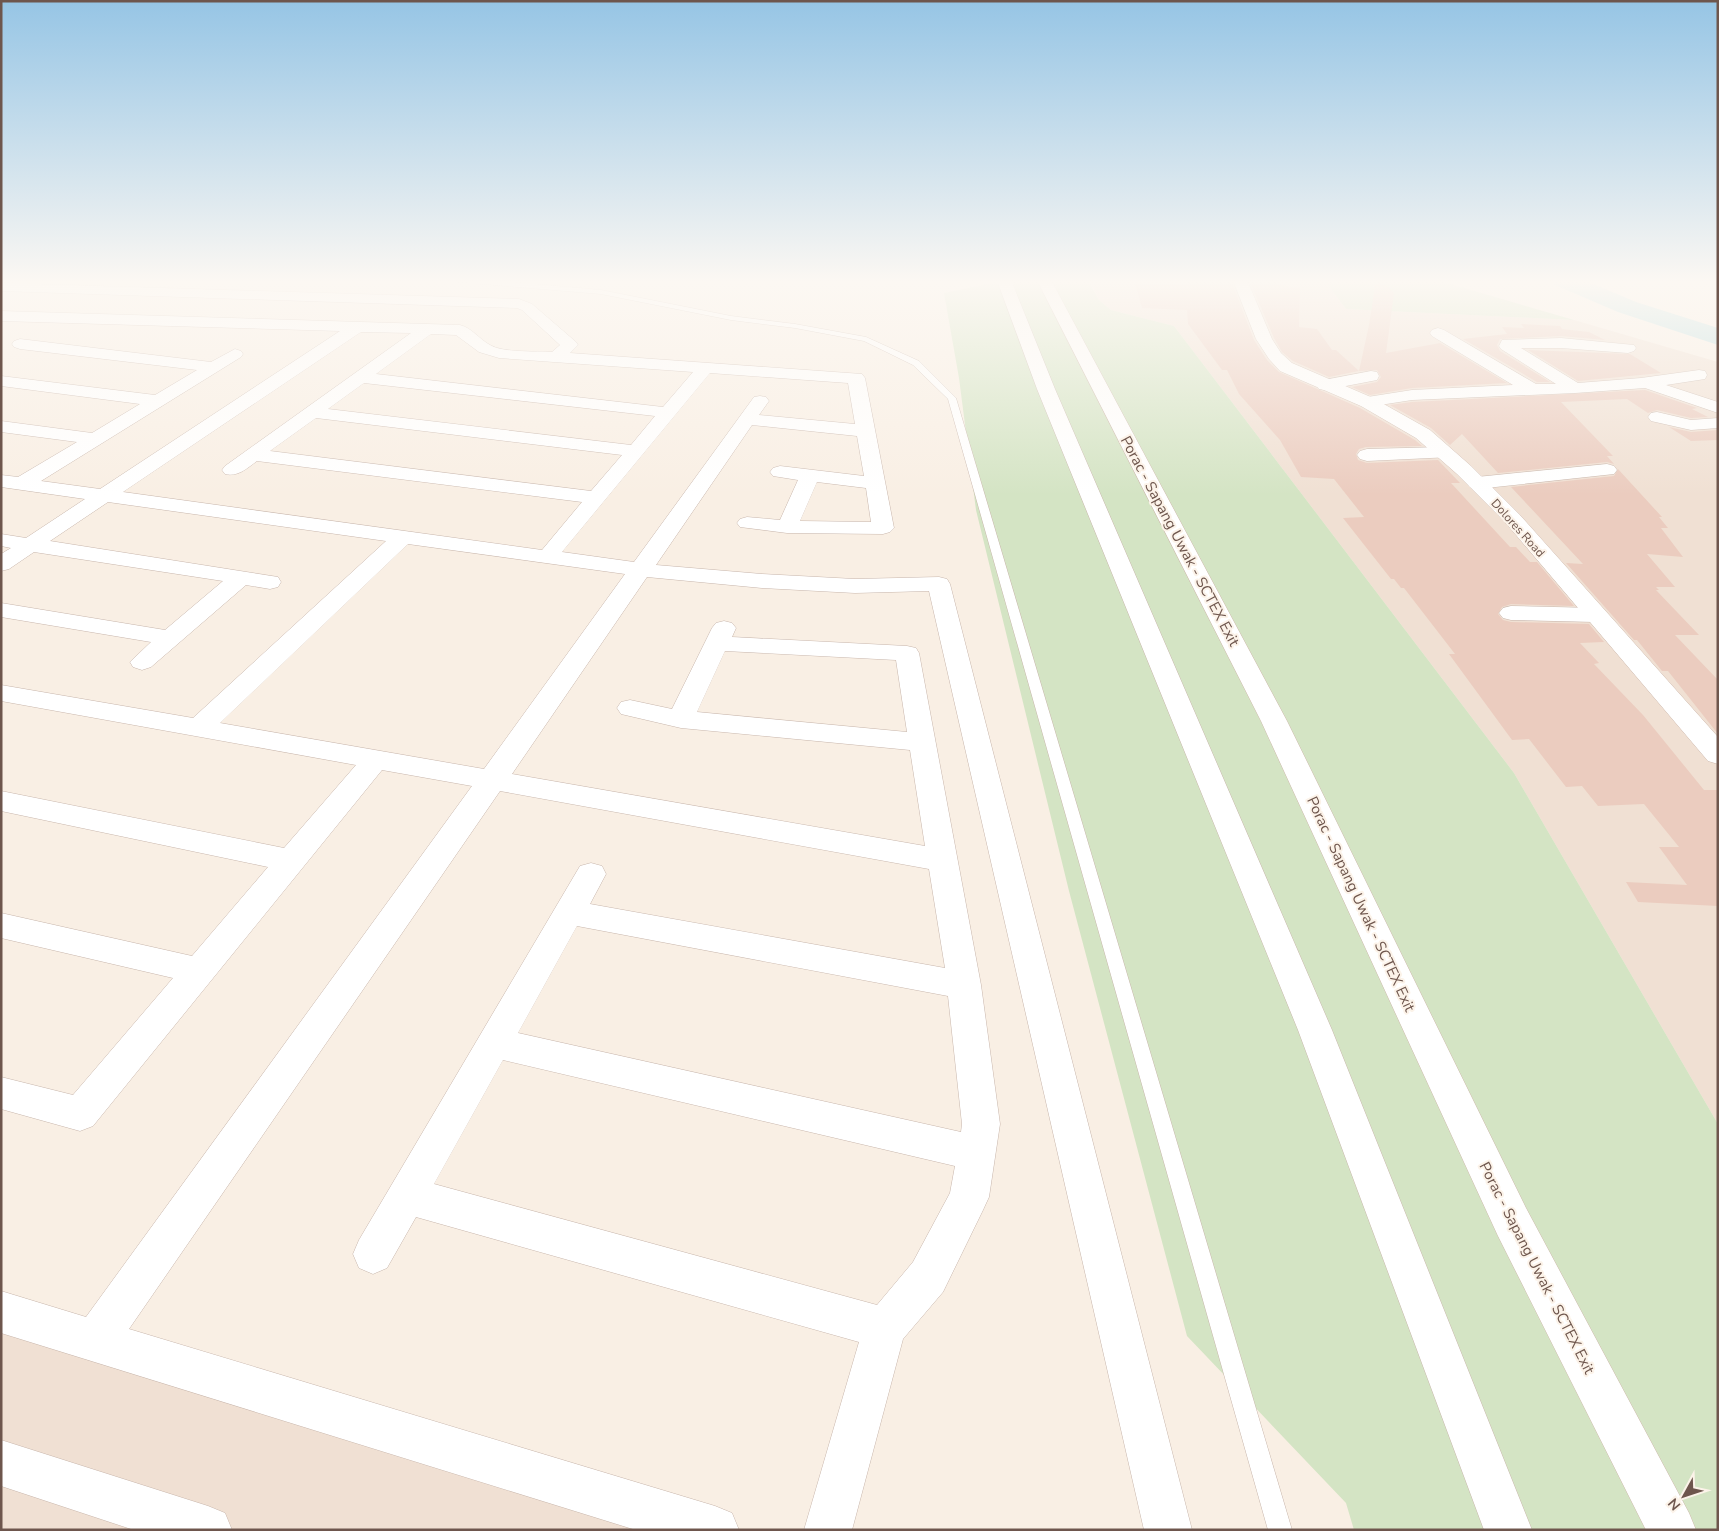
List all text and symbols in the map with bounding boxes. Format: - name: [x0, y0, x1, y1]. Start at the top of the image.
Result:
- street label: Porac - Sapang Uwak - SCTEX Exit: [1116, 432, 1244, 650]
- street label: Dolores Road: [1488, 495, 1548, 561]
- street label: Porac - Sapang Uwak - SCTEX Exit: [1302, 793, 1420, 1016]
- street label: Porac - Sapang Uwak - SCTEX Exit: [1475, 1159, 1600, 1378]
- north arrow: [1659, 1471, 1709, 1521]
- text: N: [1664, 1494, 1685, 1514]

